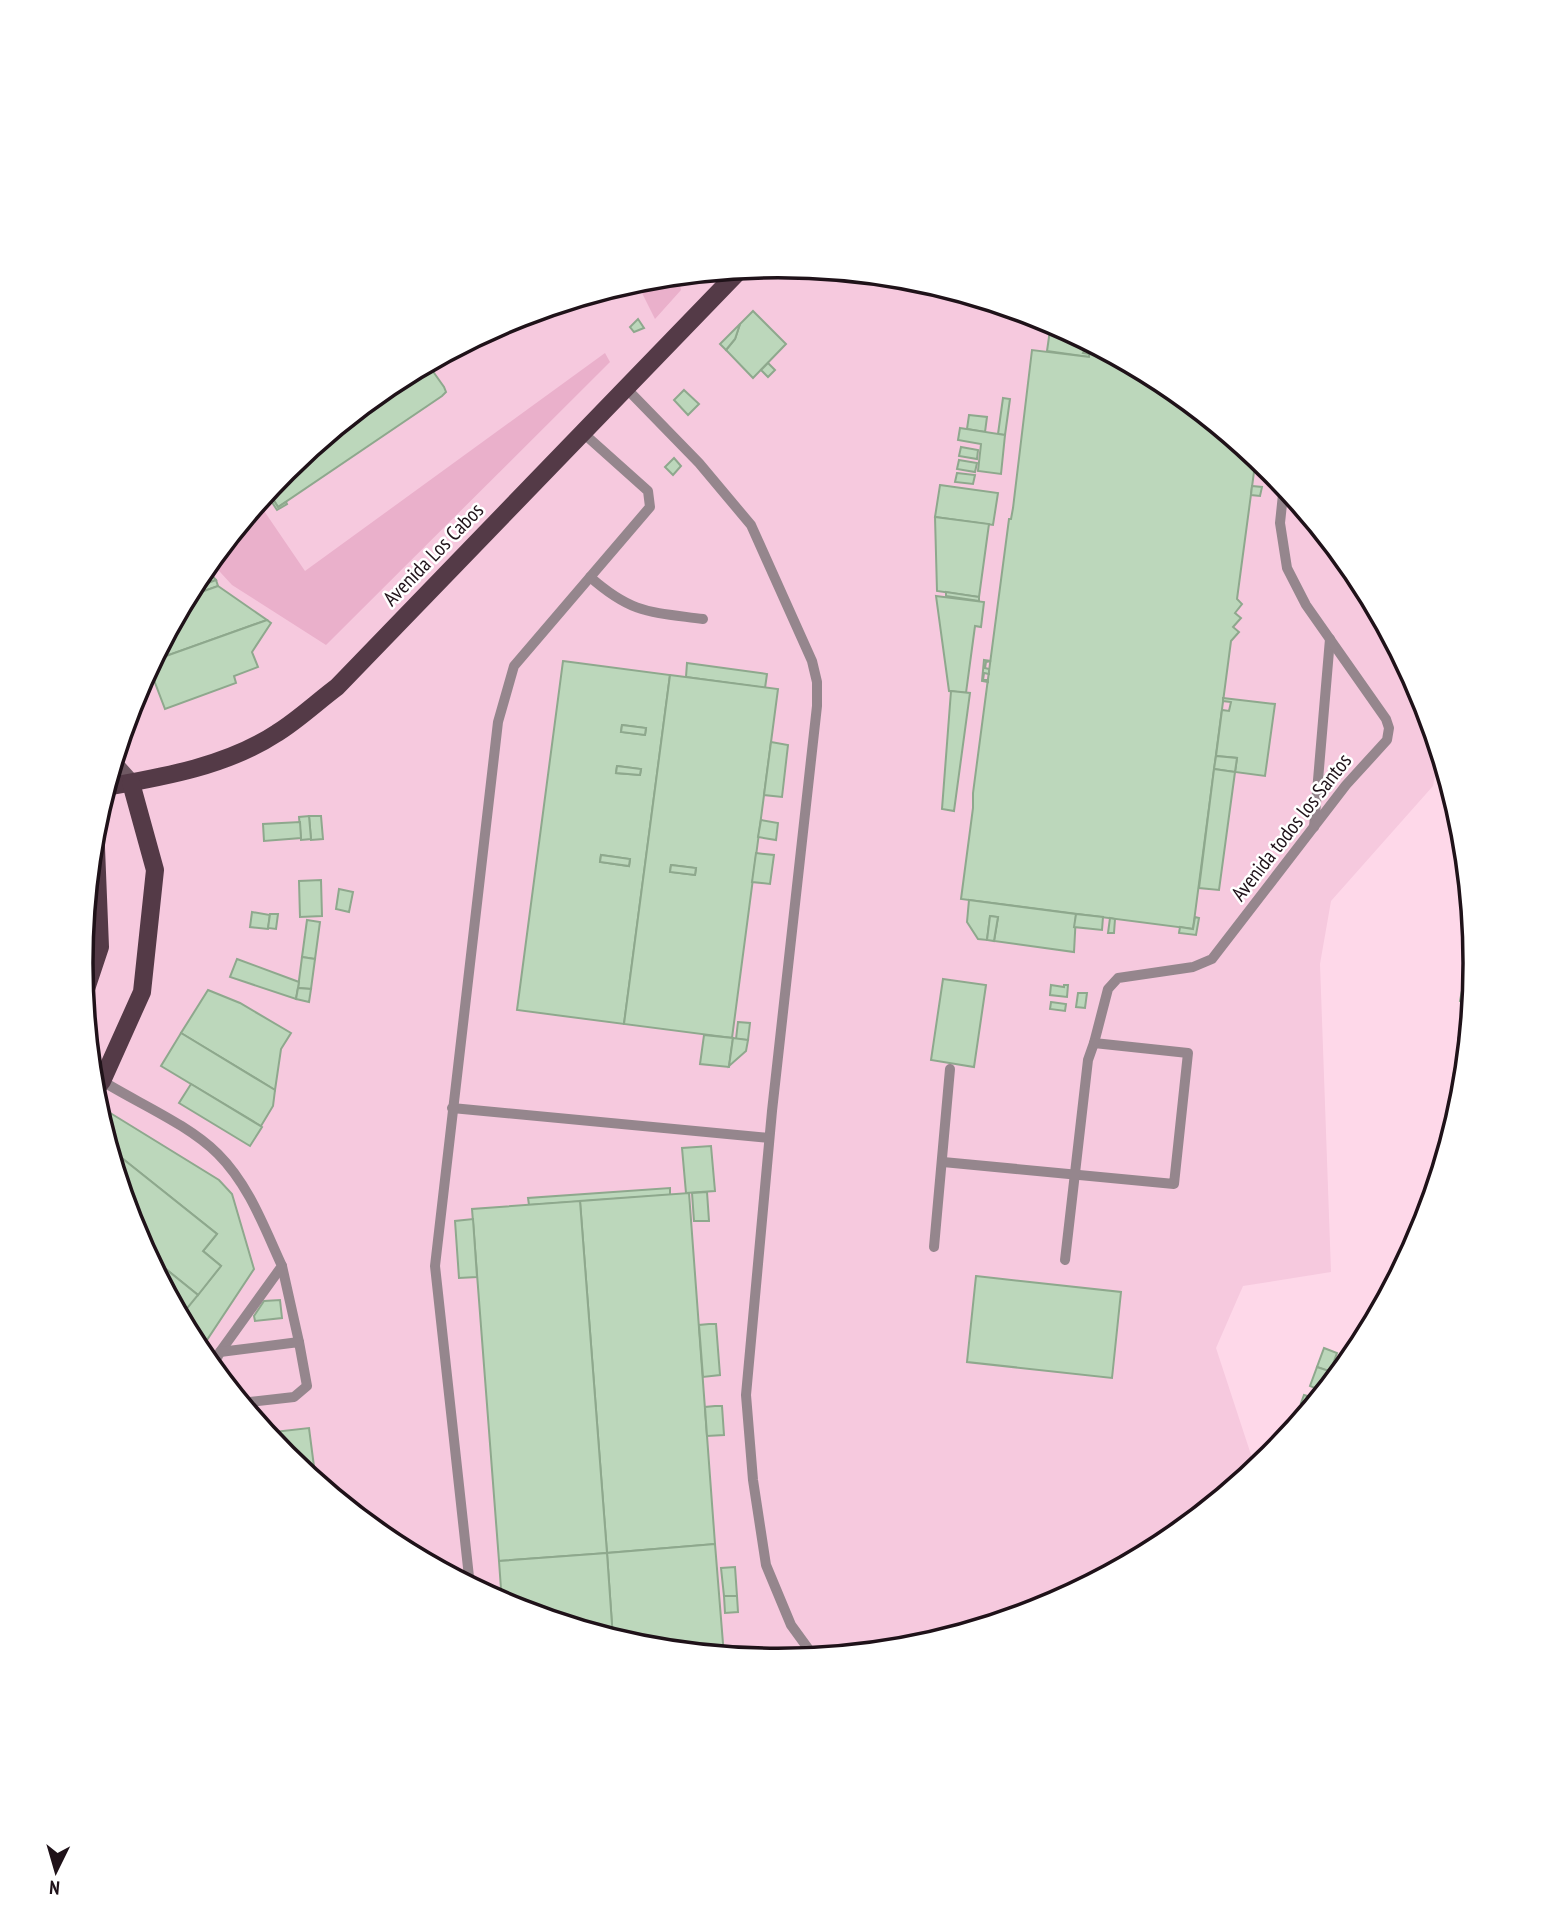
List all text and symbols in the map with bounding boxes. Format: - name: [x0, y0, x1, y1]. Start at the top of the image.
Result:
- street label: Avenida Los Cabos: [377, 497, 489, 611]
- street label: Avenida todos los Santos: [1225, 748, 1357, 906]
- north arrow: [21, 1836, 91, 1906]
- text: N: [48, 1876, 61, 1900]

